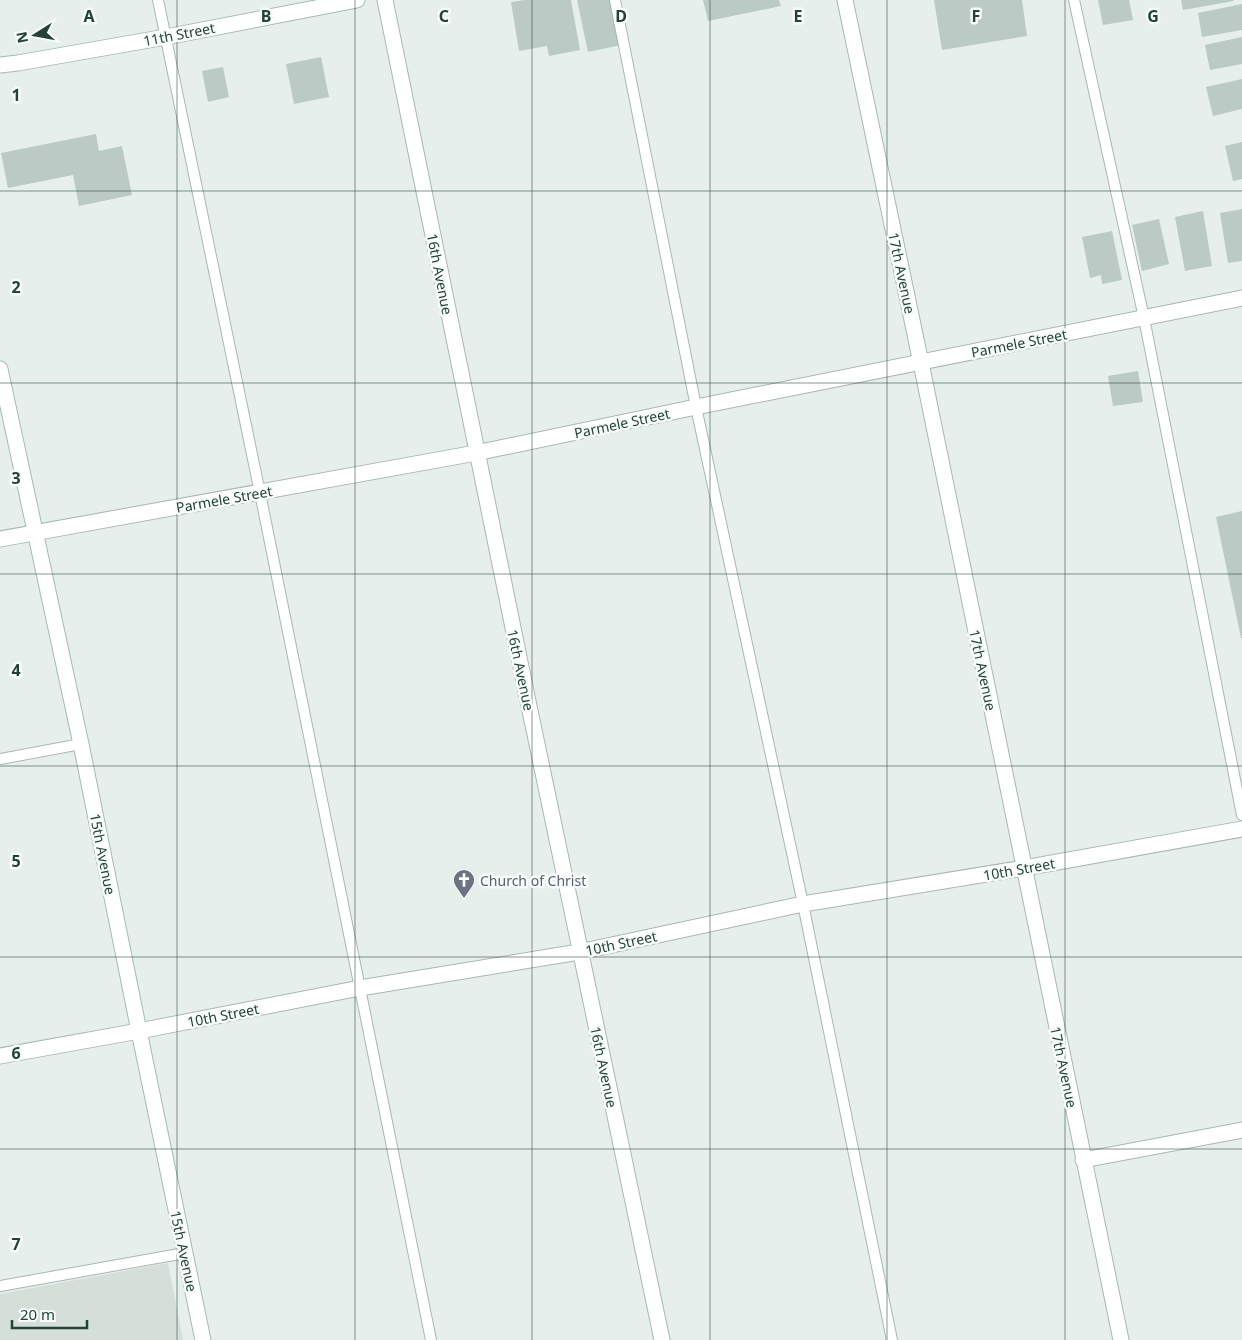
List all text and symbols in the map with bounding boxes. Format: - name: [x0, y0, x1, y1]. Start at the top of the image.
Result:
- text: A: [83, 5, 95, 27]
- text: B: [261, 5, 271, 27]
- text: C: [439, 5, 449, 27]
- text: D: [615, 5, 627, 27]
- text: E: [794, 5, 803, 27]
- text: F: [972, 5, 980, 27]
- text: G: [1147, 5, 1159, 27]
- north arrow: [10, 10, 60, 60]
- street label: 11th Street: [142, 18, 216, 50]
- text: N: [11, 30, 32, 45]
- text: 1: [11, 84, 21, 106]
- street label: 17th Avenue: [884, 231, 920, 315]
- street label: 16th Avenue: [423, 232, 457, 316]
- text: 2: [11, 276, 21, 298]
- street label: Parmele Street: [969, 324, 1069, 362]
- street label: Parmele Street: [572, 404, 672, 442]
- text: 3: [11, 467, 21, 489]
- street label: Parmele Street: [174, 481, 274, 517]
- street label: 16th Avenue: [503, 628, 539, 712]
- street label: 17th Avenue: [965, 628, 1001, 712]
- text: 4: [11, 659, 21, 681]
- street label: 15th Avenue: [86, 812, 120, 896]
- text: 5: [11, 850, 21, 872]
- street label: 10th Street: [982, 853, 1056, 885]
- church icon: Church of Christ: [452, 868, 476, 899]
- place label: Church of Christ: [480, 871, 586, 890]
- street label: 10th Street: [584, 926, 658, 960]
- street label: 10th Street: [186, 999, 260, 1031]
- street label: 16th Avenue: [586, 1025, 622, 1109]
- street label: 17th Avenue: [1046, 1025, 1082, 1109]
- text: 6: [11, 1042, 21, 1064]
- street label: 15th Avenue: [166, 1209, 202, 1293]
- text: 7: [11, 1233, 21, 1255]
- scale bar: [12, 1298, 88, 1330]
- text: 20 m: [20, 1304, 55, 1324]

